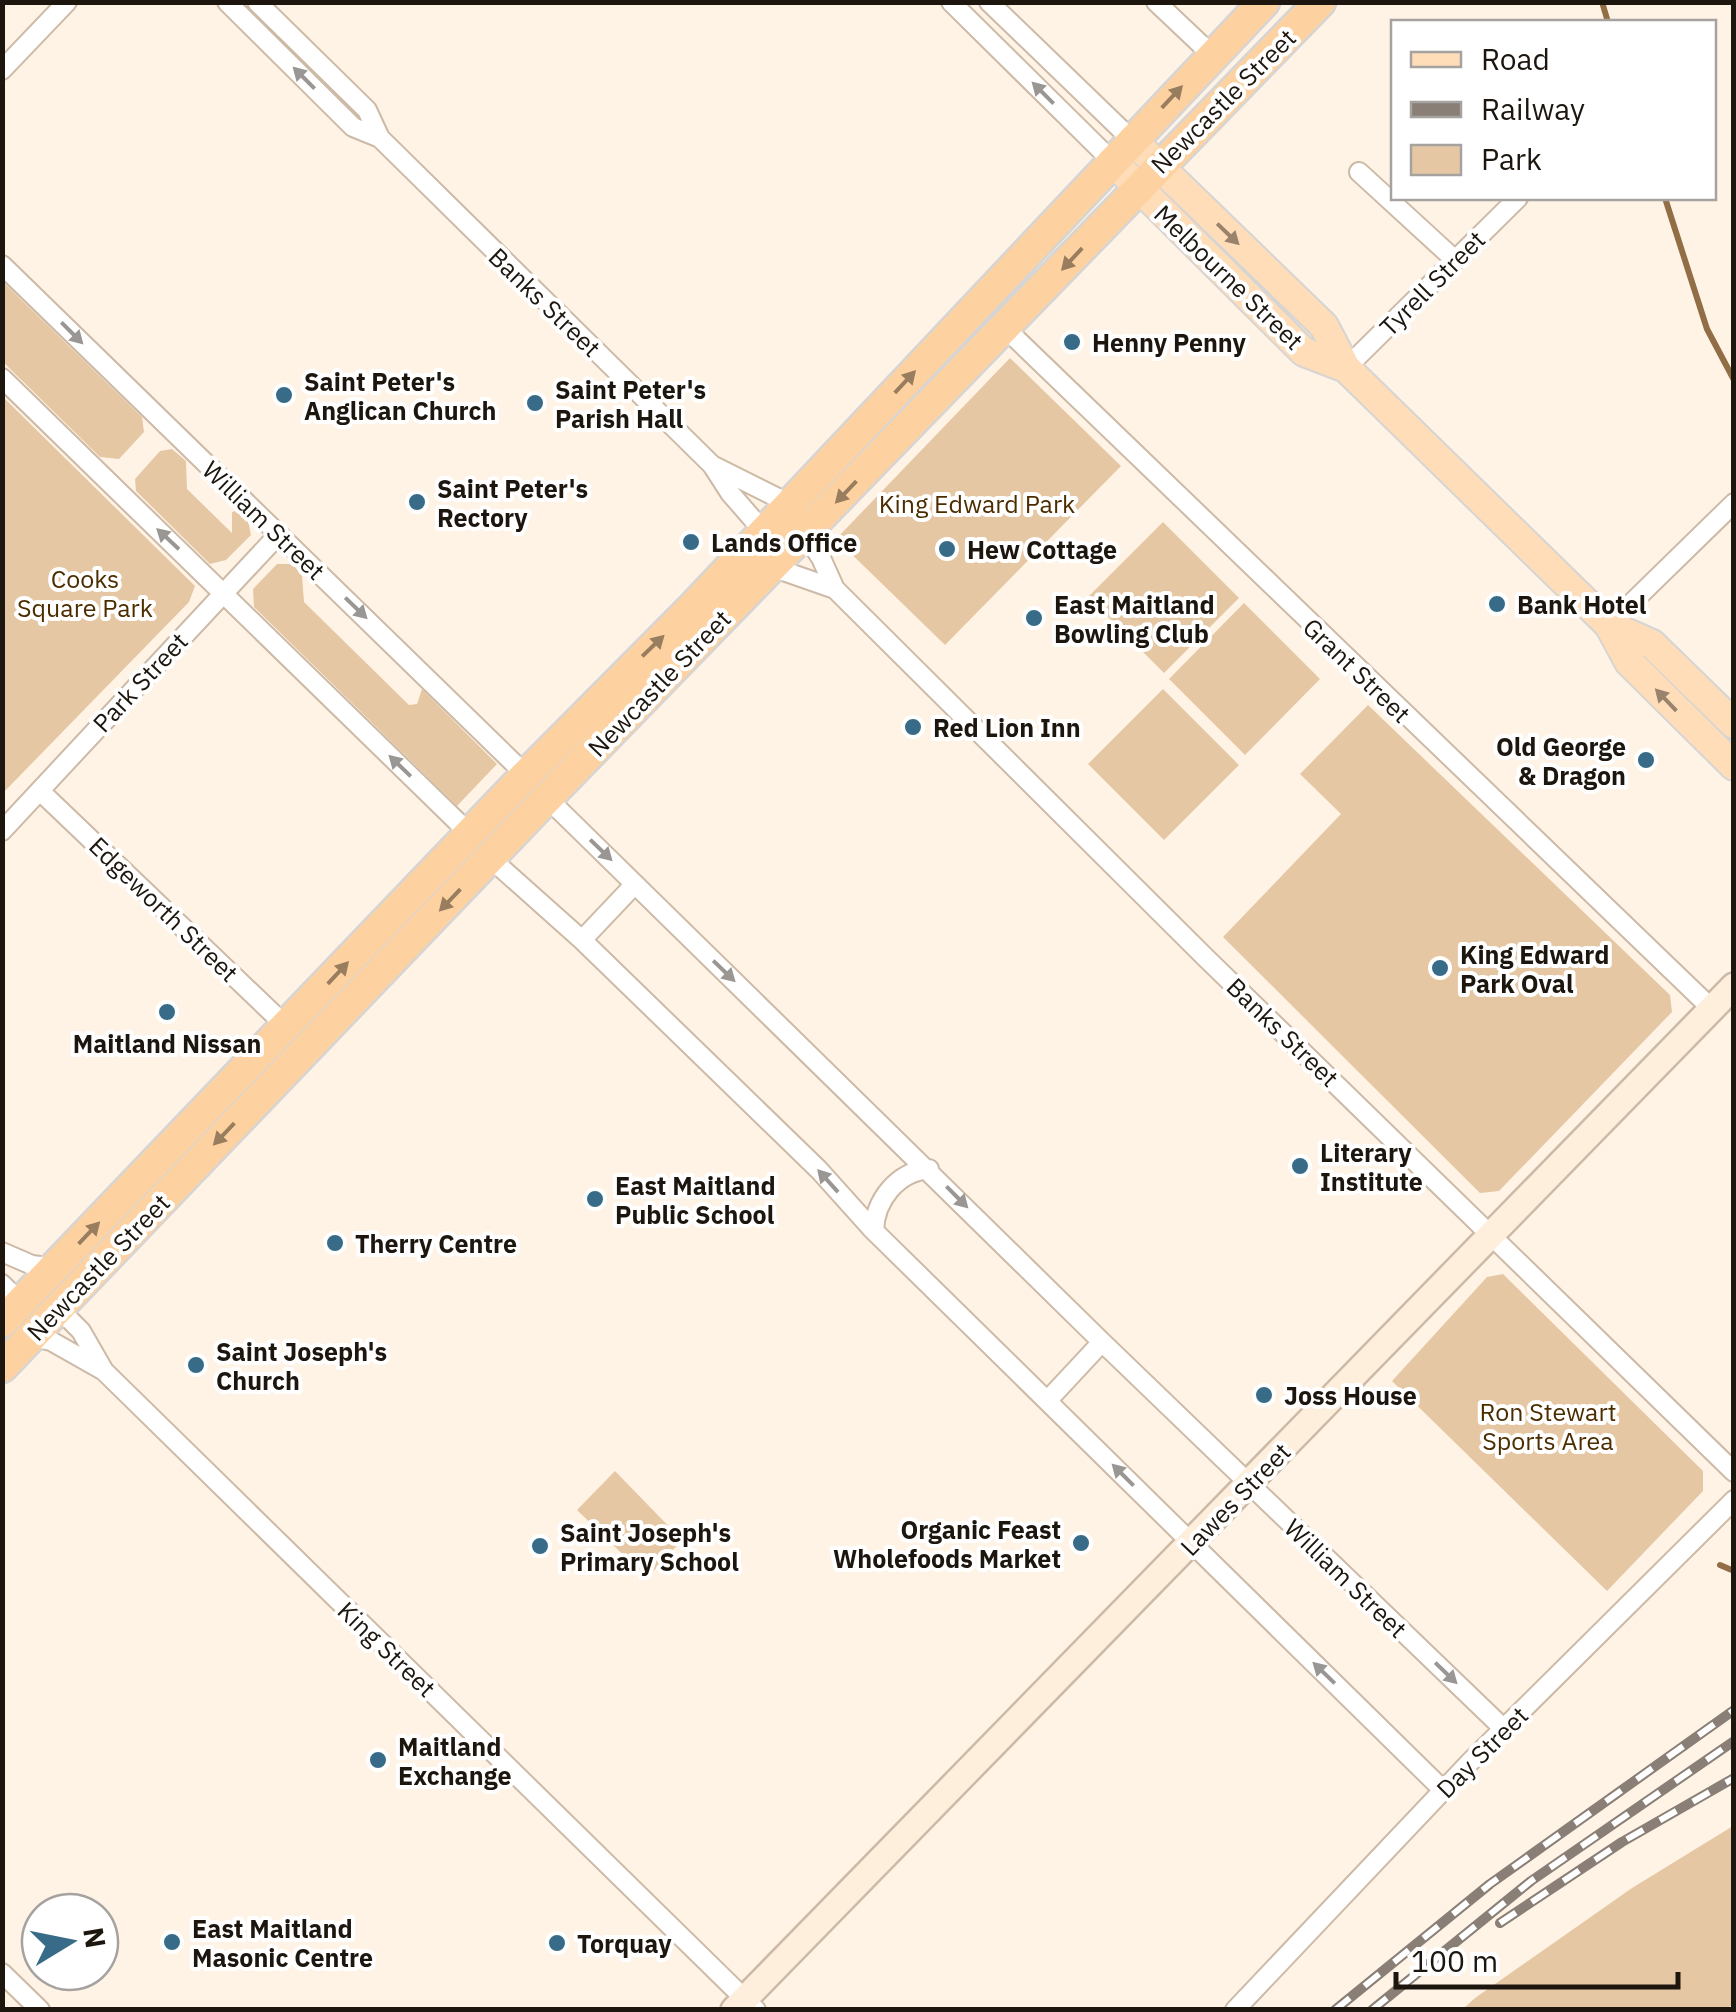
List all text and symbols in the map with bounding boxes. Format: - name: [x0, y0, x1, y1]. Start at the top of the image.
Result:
- legend: [1391, 20, 1716, 200]
- street label: Newcastle Street: [1143, 21, 1303, 181]
- text: Road: [1481, 39, 1550, 78]
- one-way arrow: [293, 67, 317, 91]
- one-way arrow: [1031, 81, 1055, 105]
- one-way arrow: [1160, 86, 1183, 110]
- text: Railway: [1481, 89, 1585, 128]
- text: Park: [1481, 139, 1542, 178]
- street label: Melbourne Street: [1147, 197, 1311, 357]
- one-way arrow: [1216, 222, 1240, 245]
- street label: Tyrell Street: [1372, 223, 1492, 343]
- street label: Banks Street: [482, 240, 608, 364]
- one-way arrow: [1061, 246, 1084, 270]
- one-way arrow: [60, 321, 83, 345]
- place label: Henny Penny: [1092, 326, 1247, 359]
- marker: Henny Penny: [1061, 331, 1083, 353]
- place label: Saint Peter's Anglican Church: [304, 365, 496, 427]
- one-way arrow: [893, 370, 916, 394]
- place label: Saint Peter's Parish Hall: [555, 373, 706, 435]
- marker: Saint Peter's Anglican Church: [273, 384, 295, 406]
- marker: Saint Peter's Parish Hall: [524, 392, 546, 414]
- street label: William Street: [196, 453, 332, 587]
- place label: Saint Peter's Rectory: [437, 472, 588, 534]
- one-way arrow: [834, 479, 858, 503]
- park label: King Edward Park: [879, 487, 1075, 520]
- marker: Saint Peter's Rectory: [406, 491, 428, 513]
- place label: Lands Office: [711, 526, 857, 559]
- one-way arrow: [156, 528, 180, 551]
- marker: Lands Office: [680, 531, 702, 553]
- place label: Hew Cottage: [967, 533, 1117, 566]
- marker: Hew Cottage: [936, 538, 958, 560]
- park label: Cooks Square Park: [17, 562, 153, 624]
- place label: East Maitland Bowling Club: [1054, 588, 1215, 650]
- place label: Bank Hotel: [1517, 588, 1647, 621]
- marker: Bank Hotel: [1486, 593, 1508, 615]
- one-way arrow: [343, 596, 367, 620]
- street label: Newcastle Street: [580, 602, 738, 764]
- marker: East Maitland Bowling Club: [1023, 607, 1045, 629]
- street label: Grant Street: [1296, 610, 1418, 730]
- street label: Park Street: [85, 625, 195, 739]
- one-way arrow: [641, 635, 665, 658]
- one-way arrow: [1655, 688, 1678, 712]
- place label: Red Lion Inn: [933, 711, 1081, 744]
- marker: Red Lion Inn: [902, 716, 924, 738]
- place label: Old George & Dragon: [1496, 730, 1626, 792]
- marker: Old George & Dragon: [1635, 749, 1657, 771]
- one-way arrow: [389, 755, 413, 778]
- street label: Edgeworth Street: [82, 829, 246, 989]
- one-way arrow: [588, 838, 612, 862]
- one-way arrow: [438, 888, 461, 912]
- place label: King Edward Park Oval: [1460, 938, 1609, 1000]
- marker: King Edward Park Oval: [1429, 957, 1451, 979]
- one-way arrow: [712, 958, 736, 982]
- one-way arrow: [326, 962, 349, 986]
- street label: Banks Street: [1220, 970, 1346, 1094]
- marker: Maitland Nissan: [156, 1001, 178, 1023]
- place label: Maitland Nissan: [73, 1027, 261, 1060]
- one-way arrow: [213, 1122, 236, 1146]
- place label: Literary Institute: [1320, 1136, 1423, 1198]
- marker: Literary Institute: [1289, 1155, 1311, 1177]
- place label: East Maitland Public School: [615, 1169, 776, 1231]
- one-way arrow: [817, 1169, 840, 1193]
- one-way arrow: [945, 1185, 969, 1209]
- street label: Newcastle Street: [19, 1186, 177, 1348]
- marker: East Maitland Public School: [584, 1188, 606, 1210]
- one-way arrow: [77, 1222, 100, 1246]
- place label: Therry Centre: [355, 1227, 517, 1260]
- marker: Therry Centre: [324, 1232, 346, 1254]
- place label: Saint Joseph's Church: [216, 1335, 387, 1397]
- marker: Saint Joseph's Church: [185, 1354, 207, 1376]
- place label: Joss House: [1284, 1379, 1417, 1412]
- marker: Joss House: [1253, 1384, 1275, 1406]
- park label: Ron Stewart Sports Area: [1480, 1395, 1616, 1457]
- street label: Lawes Street: [1173, 1435, 1297, 1563]
- one-way arrow: [1112, 1464, 1135, 1488]
- street label: William Street: [1278, 1511, 1414, 1645]
- place label: Organic Feast Wholefoods Market: [833, 1513, 1061, 1575]
- place label: Saint Joseph's Primary School: [560, 1516, 739, 1578]
- marker: Organic Feast Wholefoods Market: [1070, 1532, 1092, 1554]
- marker: Saint Joseph's Primary School: [529, 1535, 551, 1557]
- street label: King Street: [331, 1594, 443, 1704]
- one-way arrow: [1433, 1661, 1457, 1684]
- one-way arrow: [1312, 1662, 1336, 1685]
- street label: Day Street: [1429, 1699, 1535, 1805]
- place label: Maitland Exchange: [398, 1730, 511, 1792]
- marker: Maitland Exchange: [367, 1749, 389, 1771]
- north arrow: [20, 1892, 120, 1992]
- place label: East Maitland Masonic Centre: [192, 1912, 373, 1974]
- text: N: [75, 1924, 115, 1951]
- place label: Torquay: [577, 1927, 672, 1960]
- scale bar: [1396, 1927, 1678, 1989]
- marker: East Maitland Masonic Centre: [161, 1931, 183, 1953]
- marker: Torquay: [546, 1932, 568, 1954]
- text: 100 m: [1411, 1941, 1498, 1980]

